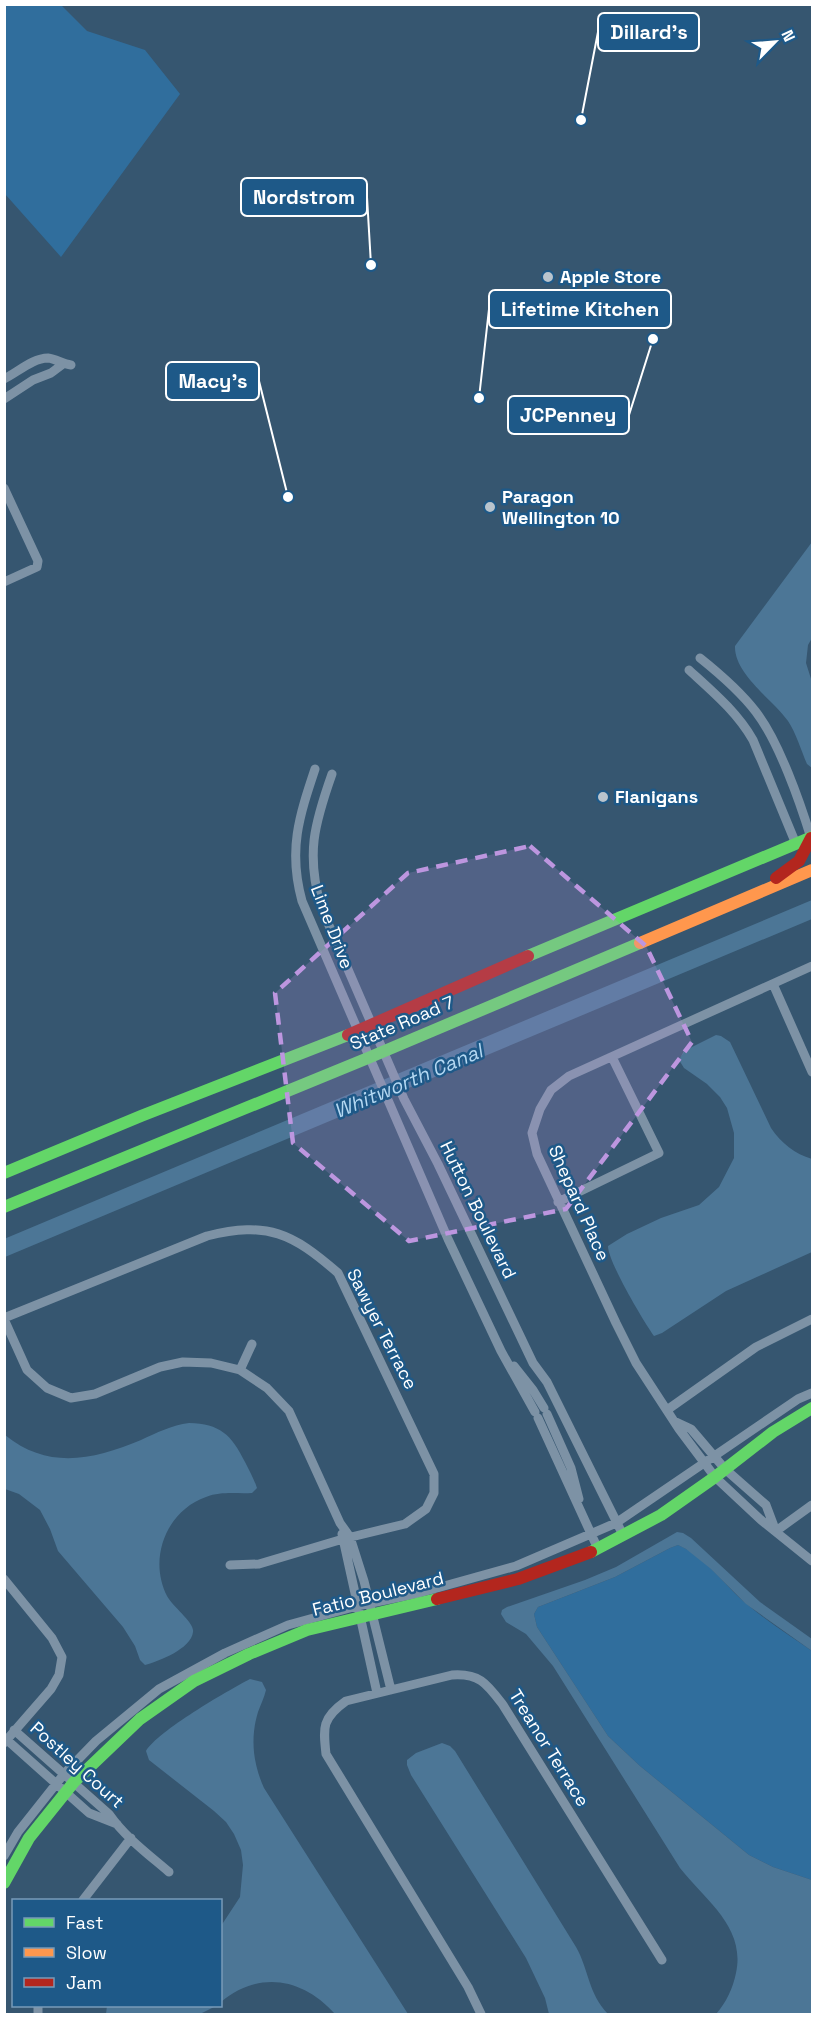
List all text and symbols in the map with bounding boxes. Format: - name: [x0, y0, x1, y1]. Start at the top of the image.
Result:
- north arrow: [745, 12, 805, 72]
- callout: Dillard's: [598, 13, 699, 51]
- text: Dillard's: [610, 19, 688, 45]
- text: N: [776, 27, 800, 45]
- callout: Nordstrom: [241, 178, 367, 216]
- text: Nordstrom: [253, 184, 355, 210]
- place label: Apple Store: [560, 265, 661, 288]
- marker: Apple Store: [541, 270, 555, 284]
- callout: Lifetime Kitchen: [489, 290, 671, 328]
- text: Lifetime Kitchen: [501, 296, 659, 322]
- callout: Macy's: [166, 362, 259, 400]
- text: Macy's: [178, 368, 248, 394]
- callout: JCPenney: [508, 396, 629, 434]
- text: JCPenney: [520, 402, 616, 428]
- place label: Paragon Wellington 10: [502, 485, 620, 529]
- marker: Paragon Wellington 10: [483, 500, 497, 514]
- place label: Flanigans: [615, 785, 698, 808]
- marker: Flanigans: [596, 790, 610, 804]
- street label: Lime Drive: [306, 882, 359, 972]
- street label: State Road 7: [346, 990, 458, 1055]
- water label: Whitworth Canal: [330, 1037, 488, 1124]
- street label: Hutton Boulevard: [435, 1137, 522, 1282]
- street label: Shepard Place: [544, 1141, 615, 1264]
- street label: Sawyer Terrace: [342, 1265, 423, 1393]
- street label: Fatio Boulevard: [310, 1566, 446, 1621]
- street label: Treanor Terrace: [504, 1685, 595, 1811]
- street label: Postley Court: [26, 1716, 129, 1813]
- legend: [12, 1899, 222, 2007]
- text: Fast: [66, 1911, 103, 1934]
- text: Slow: [66, 1941, 107, 1964]
- text: Jam: [66, 1971, 102, 1994]

